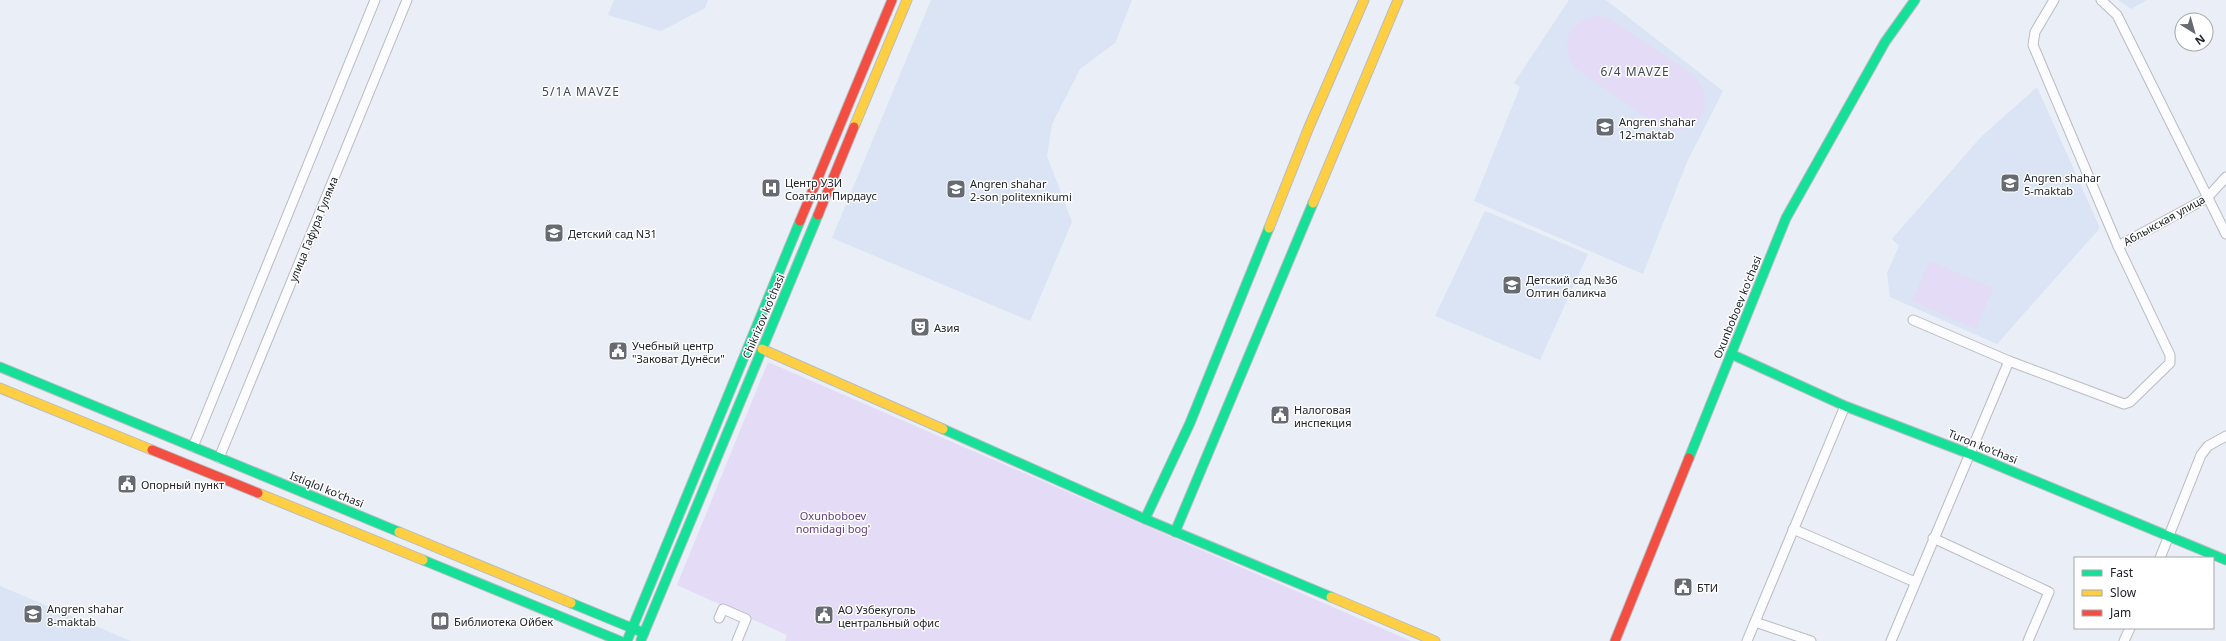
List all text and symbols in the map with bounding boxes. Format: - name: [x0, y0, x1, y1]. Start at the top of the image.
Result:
- north arrow: [2174, 12, 2214, 52]
- text: N: [2192, 32, 2208, 49]
- district label: 6/4 MAVZE: [1600, 63, 1670, 80]
- district label: 5/1A MAVZE: [542, 83, 620, 100]
- place label: Angren shahar 12-maktab: [1619, 114, 1696, 142]
- school or university icon: Angren shahar 12-maktab: [1594, 116, 1616, 138]
- place label: Angren shahar 5-maktab: [2024, 170, 2101, 198]
- school or university icon: Angren shahar 5-maktab: [1999, 172, 2021, 194]
- street label: улица Гафура Гуляма: [285, 174, 341, 284]
- place label: Центр УЗИ Соатали Пирдаус: [785, 175, 877, 203]
- place label: Angren shahar 2-son politexnikumi: [970, 176, 1072, 204]
- hospital icon: Центр УЗИ Соатали Пирдаус: [760, 177, 782, 199]
- school or university icon: Angren shahar 2-son politexnikumi: [945, 178, 967, 200]
- street label: Аблыкская улица: [2120, 191, 2208, 249]
- school or university icon: Детский сад N31: [543, 222, 565, 244]
- place label: Детский сад N31: [568, 226, 657, 241]
- street label: Oxunboboev ko'chasi: [1709, 253, 1765, 361]
- street label: Chikrizov ko'chasi: [738, 271, 788, 361]
- place label: Детский сад №36 Олтин баликча: [1526, 272, 1618, 300]
- school or university icon: Детский сад №36 Олтин баликча: [1501, 274, 1523, 296]
- theatre icon: Азия: [909, 316, 931, 338]
- place label: Азия: [934, 320, 960, 335]
- place label: Учебный центр "Заковат Дунёси": [632, 338, 725, 366]
- public building icon: Учебный центр "Заковат Дунёси": [607, 340, 629, 362]
- place label: Налоговая инспекция: [1294, 402, 1352, 430]
- public building icon: Налоговая инспекция: [1269, 404, 1291, 426]
- street label: Turon ko'chasi: [1946, 425, 2020, 467]
- street label: Istiqlol ko'chasi: [288, 467, 366, 511]
- public building icon: Опорный пункт: [116, 473, 138, 495]
- place label: Опорный пункт: [141, 477, 224, 492]
- park label: Oxunboboev nomidagi bog': [796, 508, 870, 536]
- legend: [2074, 557, 2214, 629]
- text: Fast: [2110, 564, 2134, 581]
- public building icon: БТИ: [1672, 576, 1694, 598]
- place label: БТИ: [1697, 580, 1718, 595]
- text: Slow: [2110, 584, 2137, 601]
- place label: Angren shahar 8-maktab: [47, 601, 124, 629]
- place label: АО Узбекуголь центральный офис: [838, 602, 940, 630]
- school or university icon: Angren shahar 8-maktab: [22, 603, 44, 625]
- public building icon: АО Узбекуголь центральный офис: [813, 604, 835, 626]
- text: Jam: [2109, 604, 2131, 621]
- library icon: Библиотека Ойбек: [429, 610, 451, 632]
- place label: Библиотека Ойбек: [454, 614, 553, 629]

